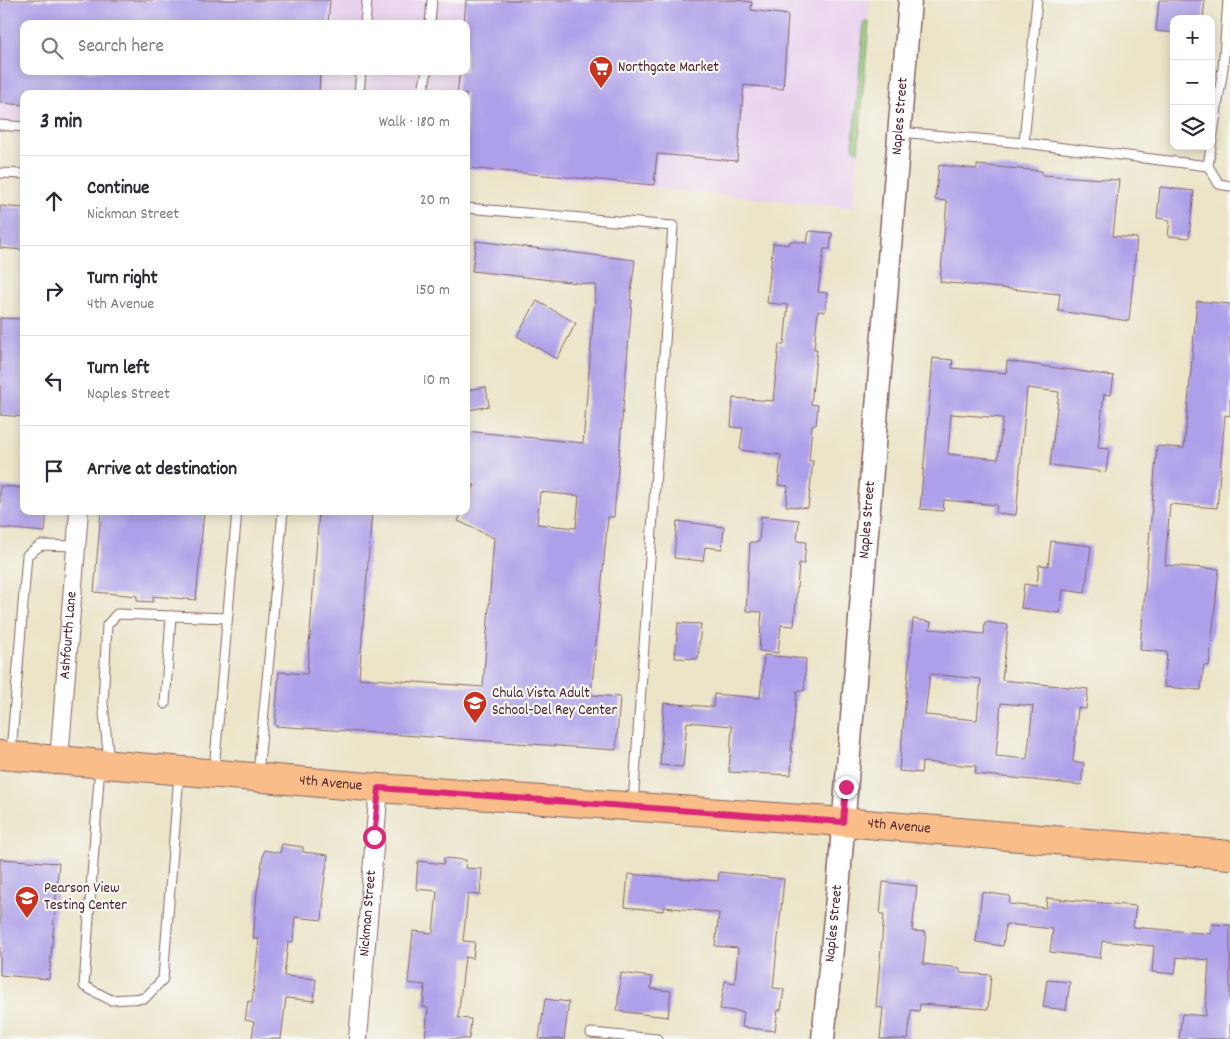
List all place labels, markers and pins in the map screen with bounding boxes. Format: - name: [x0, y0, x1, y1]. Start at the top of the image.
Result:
- supermarket icon: Northgate Market: [588, 55, 614, 89]
- place label: Northgate Market: [618, 57, 719, 79]
- place label: Chula Vista Adult School-Del Rey Center: [492, 683, 617, 722]
- school or university icon: Chula Vista Adult School-Del Rey Center: [462, 690, 488, 724]
- place label: Pearson View Testing Center: [44, 878, 127, 917]
- school or university icon: Pearson View Testing Center: [14, 885, 40, 919]

